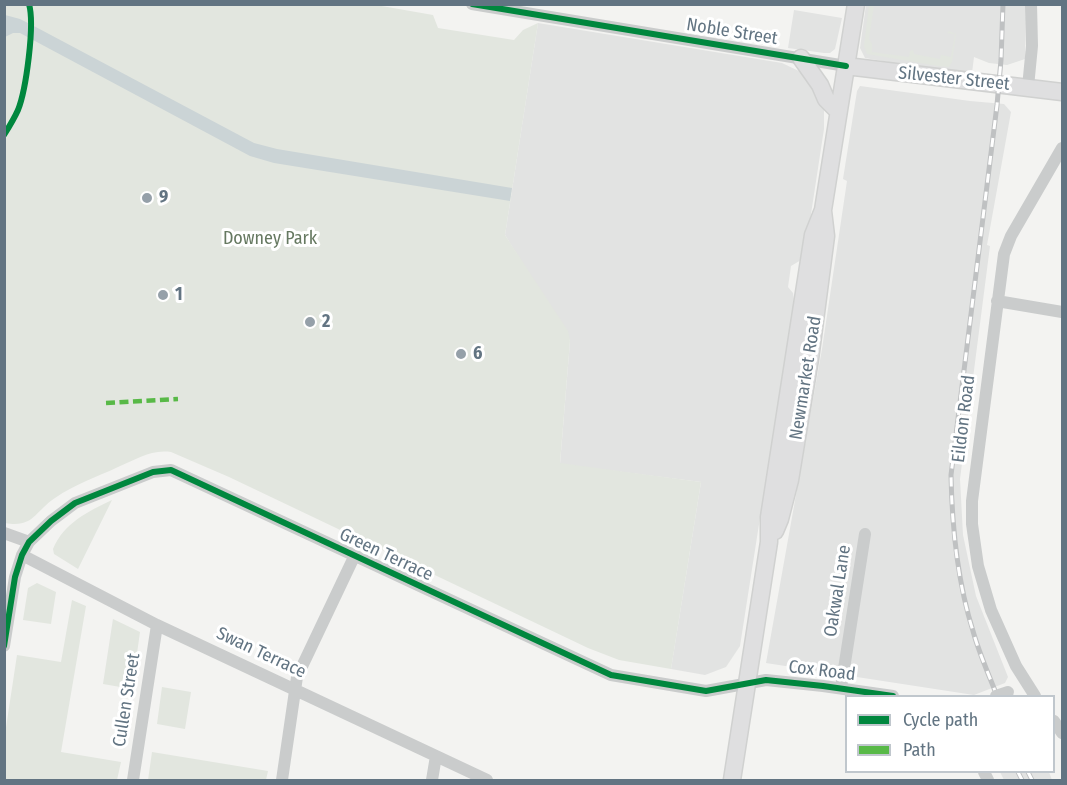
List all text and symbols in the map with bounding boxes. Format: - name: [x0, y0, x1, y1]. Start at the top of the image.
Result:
- street label: Noble Street: [685, 14, 779, 50]
- street label: Silvester Street: [897, 62, 1011, 96]
- place label: 9: [159, 187, 168, 209]
- marker: 9: [140, 191, 154, 205]
- park label: Downey Park: [223, 228, 317, 250]
- place label: 1: [175, 284, 183, 306]
- marker: 1: [156, 288, 170, 302]
- place label: 2: [322, 311, 330, 333]
- marker: 2: [303, 315, 317, 329]
- street label: Newmarket Road: [786, 315, 826, 441]
- place label: 6: [473, 343, 482, 365]
- marker: 6: [454, 347, 468, 361]
- street label: Eildon Road: [948, 374, 980, 464]
- street label: Green Terrace: [336, 524, 436, 586]
- street label: Oakwal Lane: [820, 544, 856, 638]
- street label: Swan Terrace: [213, 623, 309, 683]
- street label: Cullen Street: [109, 652, 145, 748]
- street label: Cox Road: [787, 656, 857, 686]
- legend: [845, 695, 1055, 773]
- text: Cycle path: [903, 709, 978, 731]
- text: Path: [903, 739, 936, 761]

